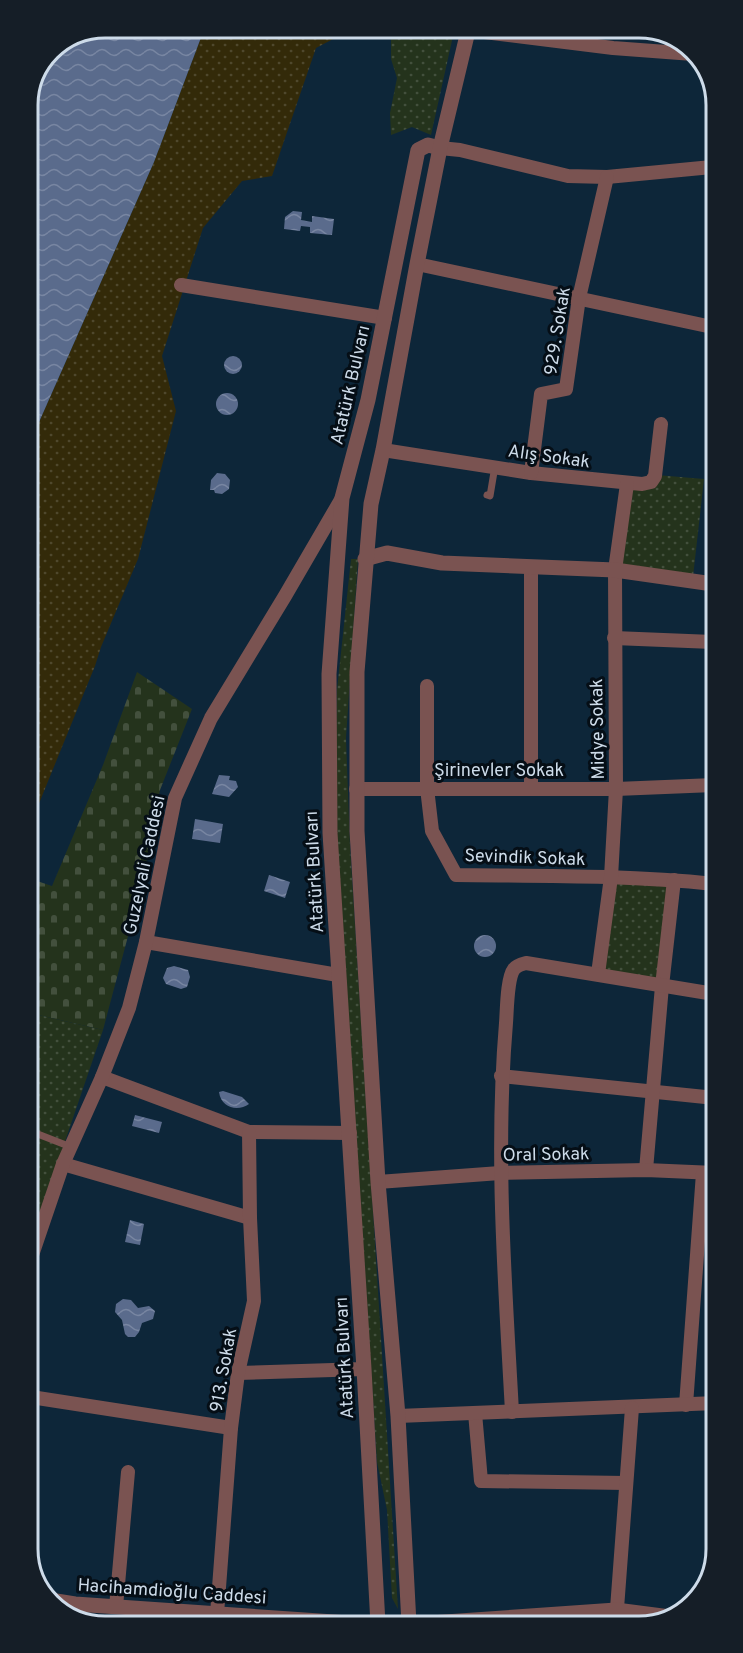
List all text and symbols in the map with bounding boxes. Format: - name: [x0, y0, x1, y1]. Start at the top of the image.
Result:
- street label: 929. Sokak: [540, 285, 577, 377]
- street label: Atatürk Bulvarı: [327, 323, 376, 447]
- street label: Alış Sokak: [506, 440, 591, 475]
- street label: Midye Sokak: [586, 678, 611, 780]
- street label: Şirinevler Sokak: [434, 760, 564, 783]
- street label: Guzelyali Caddesi: [119, 793, 171, 937]
- street label: Atatürk Bulvarı: [301, 810, 330, 934]
- street label: Sevindik Sokak: [464, 845, 586, 872]
- street label: Oral Sokak: [502, 1143, 590, 1168]
- street label: Atatürk Bulvarı: [331, 1296, 360, 1420]
- street label: 913. Sokak: [206, 1326, 243, 1414]
- street label: Hacihamdioğlu Caddesi: [77, 1574, 267, 1611]

